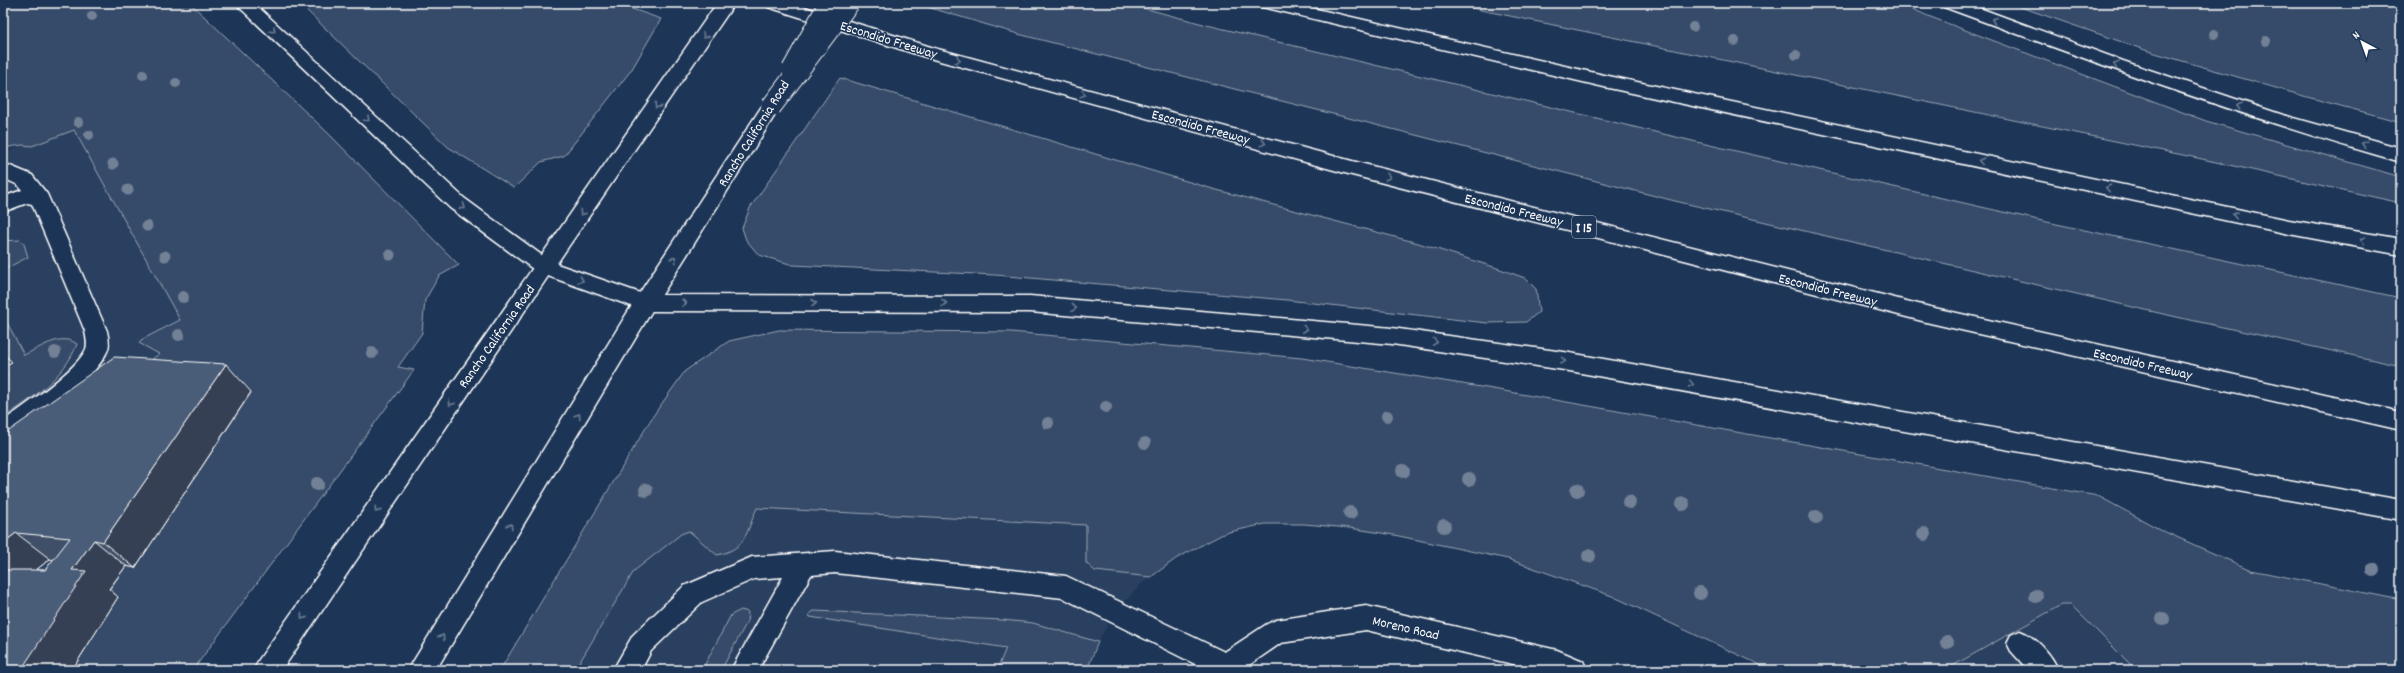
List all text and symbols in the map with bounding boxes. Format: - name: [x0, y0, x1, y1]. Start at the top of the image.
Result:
- one-way arrow: [1991, 16, 1998, 24]
- street label: Escondido Freeway: [837, 17, 940, 65]
- north arrow: [2342, 22, 2382, 62]
- one-way arrow: [268, 25, 275, 32]
- text: N: [2349, 28, 2364, 44]
- one-way arrow: [703, 31, 710, 38]
- one-way arrow: [954, 55, 961, 64]
- one-way arrow: [2113, 61, 2120, 69]
- street label: Rancho California Road: [714, 77, 796, 191]
- one-way arrow: [1080, 90, 1087, 98]
- one-way arrow: [654, 102, 662, 109]
- one-way arrow: [2236, 103, 2243, 111]
- street label: Escondido Freeway: [1149, 105, 1252, 151]
- one-way arrow: [362, 114, 370, 122]
- one-way arrow: [1259, 138, 1266, 147]
- one-way arrow: [2360, 140, 2367, 149]
- one-way arrow: [1978, 157, 1984, 165]
- one-way arrow: [1385, 172, 1392, 181]
- one-way arrow: [2105, 184, 2111, 192]
- street label: Escondido Freeway: [1462, 189, 1565, 233]
- one-way arrow: [458, 202, 465, 209]
- one-way arrow: [580, 208, 587, 215]
- one-way arrow: [2232, 212, 2238, 220]
- road number: I 15: [1572, 216, 1596, 238]
- one-way arrow: [2360, 237, 2366, 245]
- one-way arrow: [669, 256, 676, 263]
- street label: Escondido Freeway: [1776, 269, 1879, 313]
- one-way arrow: [577, 276, 584, 284]
- street label: Rancho California Road: [454, 281, 541, 393]
- one-way arrow: [681, 299, 687, 307]
- one-way arrow: [811, 299, 817, 307]
- one-way arrow: [941, 299, 947, 307]
- one-way arrow: [1071, 303, 1077, 312]
- one-way arrow: [1302, 324, 1308, 333]
- one-way arrow: [1432, 337, 1438, 346]
- street label: Escondido Freeway: [2091, 344, 2194, 386]
- one-way arrow: [1560, 356, 1566, 365]
- one-way arrow: [1688, 379, 1694, 387]
- one-way arrow: [448, 399, 456, 406]
- one-way arrow: [574, 413, 581, 420]
- one-way arrow: [374, 506, 382, 513]
- one-way arrow: [505, 523, 513, 530]
- street label: Moreno Road: [1370, 612, 1441, 646]
- one-way arrow: [300, 613, 308, 620]
- one-way arrow: [437, 634, 444, 641]

